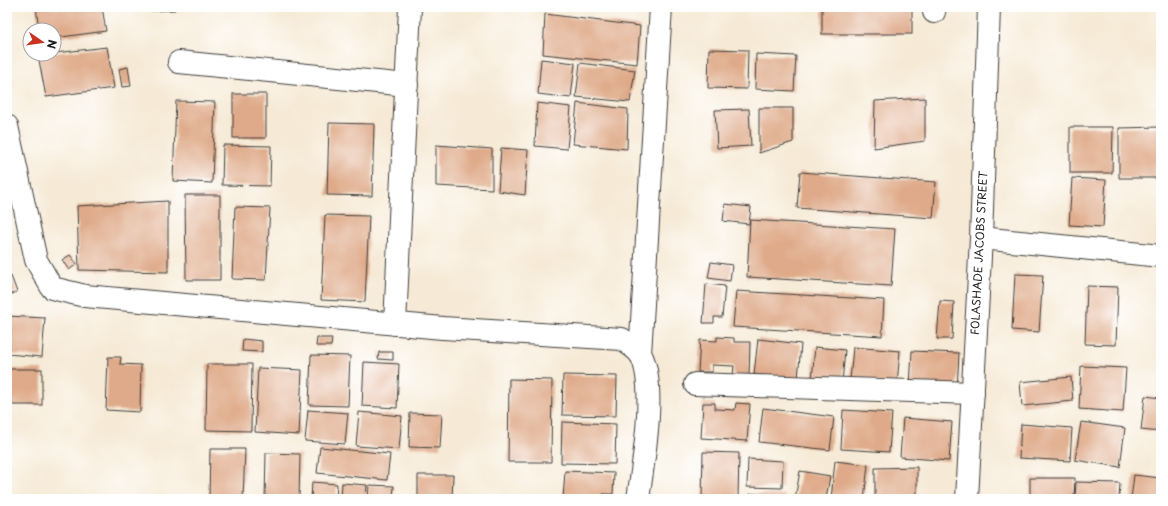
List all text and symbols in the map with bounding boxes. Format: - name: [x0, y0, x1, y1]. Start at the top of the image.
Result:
- north arrow: [22, 22, 62, 62]
- text: N: [43, 38, 61, 51]
- street label: FOLASHADE JACOBS STREET: [966, 170, 991, 335]

